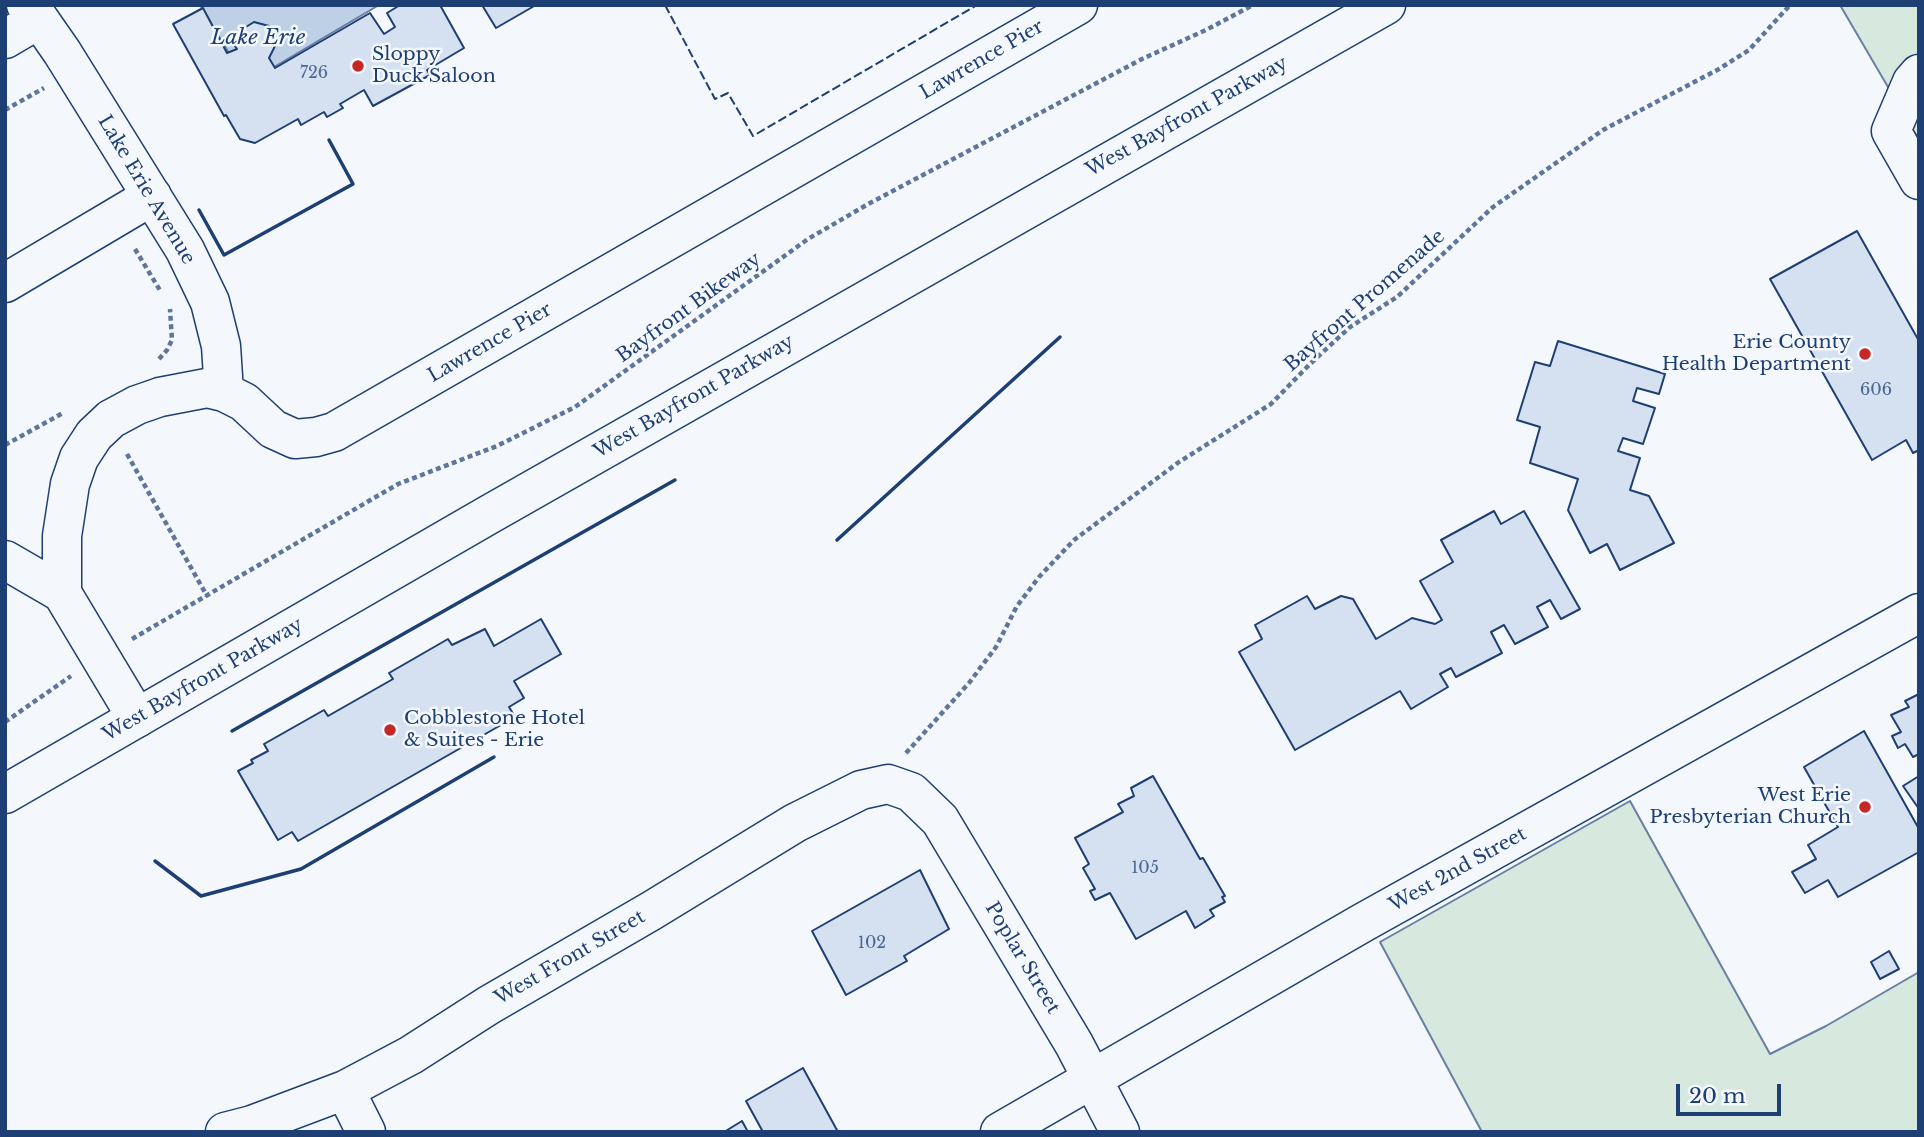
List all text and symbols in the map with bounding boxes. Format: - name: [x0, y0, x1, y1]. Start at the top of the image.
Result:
- street label: Lawrence Pier: [916, 15, 1048, 105]
- water label: Lake Erie: [211, 25, 305, 51]
- place label: Sloppy Duck Saloon: [372, 44, 496, 88]
- street label: West Bayfront Parkway: [1082, 52, 1292, 182]
- marker: Sloppy Duck Saloon: [350, 58, 366, 74]
- house number: 726: [300, 63, 328, 83]
- street label: Lake Erie Avenue: [93, 111, 199, 269]
- street label: Bayfront Promenade: [1280, 225, 1450, 377]
- street label: Bayfront Bikeway: [612, 248, 766, 368]
- street label: Lawrence Pier: [424, 298, 556, 388]
- street label: West Bayfront Parkway: [590, 330, 798, 464]
- place label: Erie County Health Department: [1662, 332, 1851, 376]
- marker: Erie County Health Department: [1857, 346, 1873, 362]
- house number: 606: [1860, 380, 1892, 400]
- street label: West Bayfront Parkway: [99, 613, 307, 747]
- place label: Cobblestone Hotel & Suites - Erie: [404, 708, 585, 752]
- marker: Cobblestone Hotel & Suites - Erie: [382, 722, 398, 738]
- place label: West Erie Presbyterian Church: [1650, 785, 1851, 829]
- marker: West Erie Presbyterian Church: [1857, 799, 1873, 815]
- street label: West 2nd Street: [1385, 823, 1531, 917]
- house number: 105: [1131, 858, 1159, 878]
- street label: Poplar Street: [980, 898, 1064, 1018]
- street label: West Front Street: [491, 906, 649, 1010]
- house number: 102: [858, 933, 886, 953]
- scale bar: [1679, 1070, 1784, 1114]
- text: 20 m: [1689, 1083, 1746, 1109]

